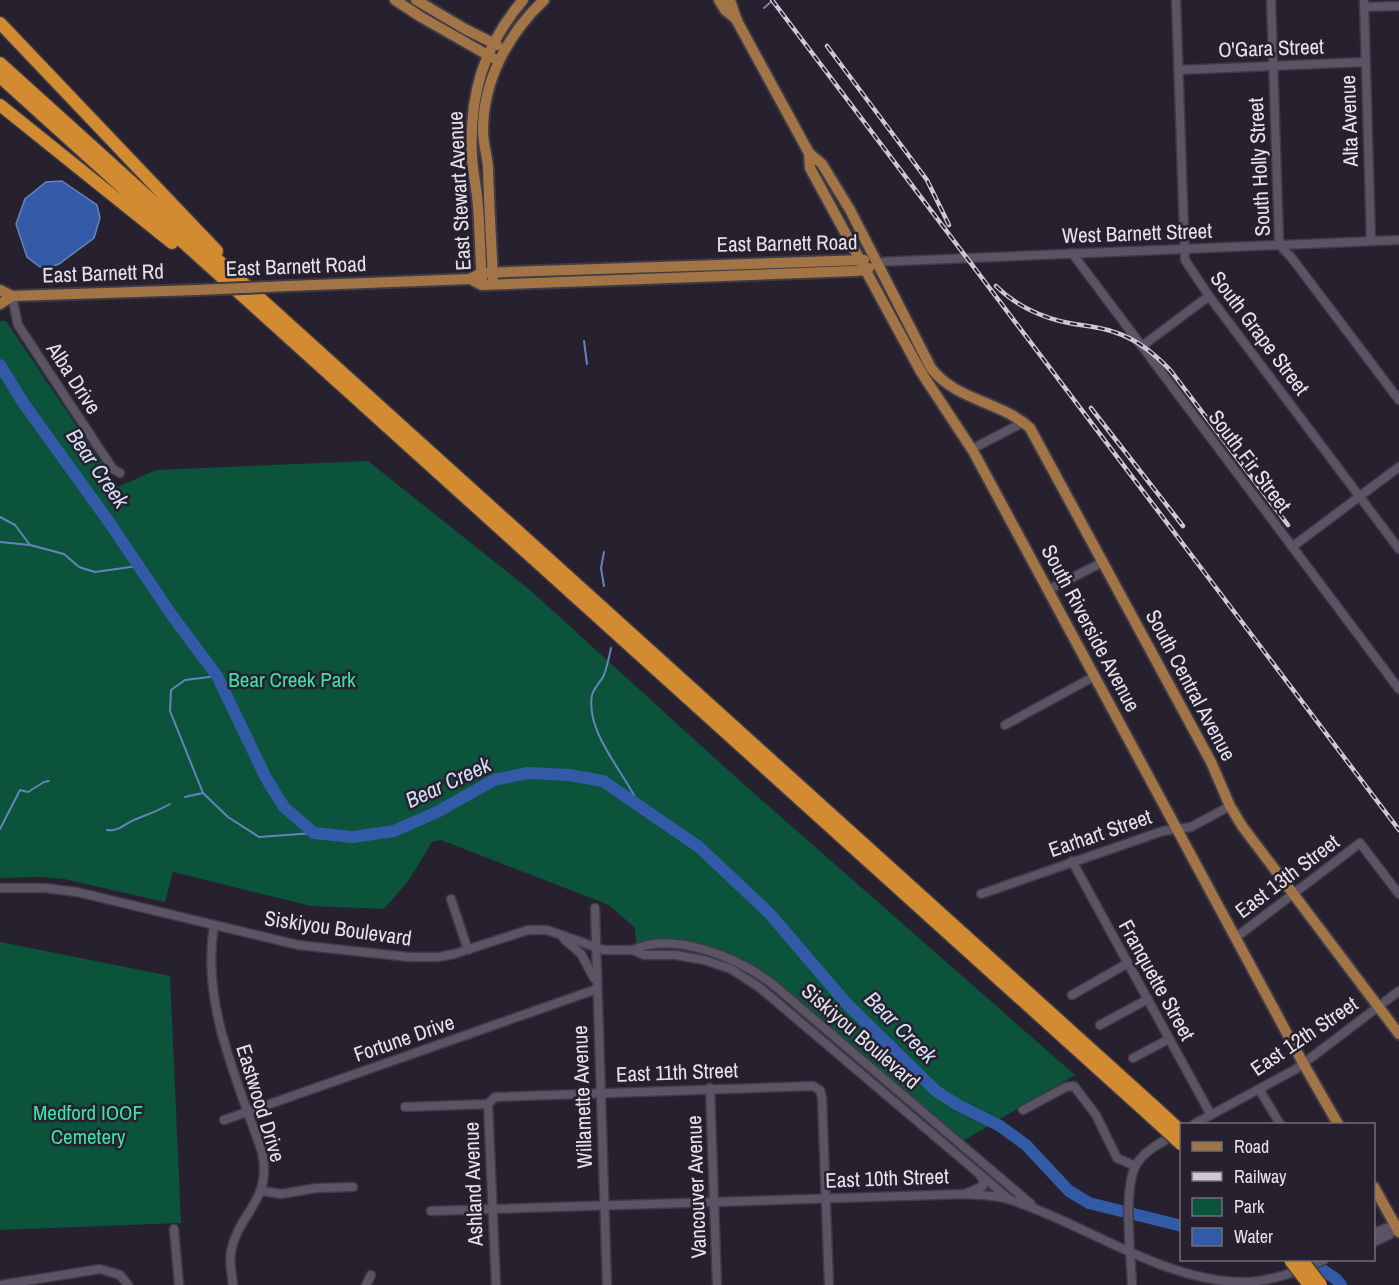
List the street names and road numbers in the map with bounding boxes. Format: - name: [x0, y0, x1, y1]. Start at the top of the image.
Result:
- street label: O'Gara Street: [1218, 32, 1325, 64]
- street label: Alta Avenue: [1333, 75, 1365, 168]
- street label: South Holly Street: [1241, 97, 1277, 237]
- street label: East Stewart Avenue: [440, 111, 478, 271]
- street label: West Barnett Street: [1062, 216, 1213, 250]
- street label: East Barnett Road: [716, 227, 858, 259]
- street label: East Barnett Road: [225, 249, 367, 283]
- street label: East Barnett Rd: [42, 256, 164, 290]
- street label: South Grape Street: [1204, 265, 1316, 401]
- street label: Alba Drive: [39, 336, 108, 420]
- street label: South Fir Street: [1202, 404, 1298, 518]
- street label: South Riverside Avenue: [1035, 539, 1147, 717]
- street label: South Central Avenue: [1139, 604, 1243, 766]
- street label: Earhart Street: [1045, 802, 1156, 864]
- street label: East 13th Street: [1229, 827, 1345, 925]
- street label: Siskiyou Boulevard: [263, 903, 413, 953]
- street label: Franquette Street: [1112, 914, 1202, 1046]
- street label: Siskiyou Boulevard: [795, 976, 927, 1096]
- street label: East 12th Street: [1245, 989, 1363, 1083]
- street label: Fortune Drive: [350, 1007, 458, 1069]
- street label: Willamette Avenue: [565, 1025, 599, 1169]
- street label: Eastwood Drive: [229, 1041, 293, 1165]
- street label: East 11th Street: [615, 1055, 739, 1089]
- street label: Vancouver Avenue: [679, 1115, 713, 1259]
- street label: Ashland Avenue: [456, 1121, 490, 1248]
- street label: East 10th Street: [825, 1161, 949, 1195]

